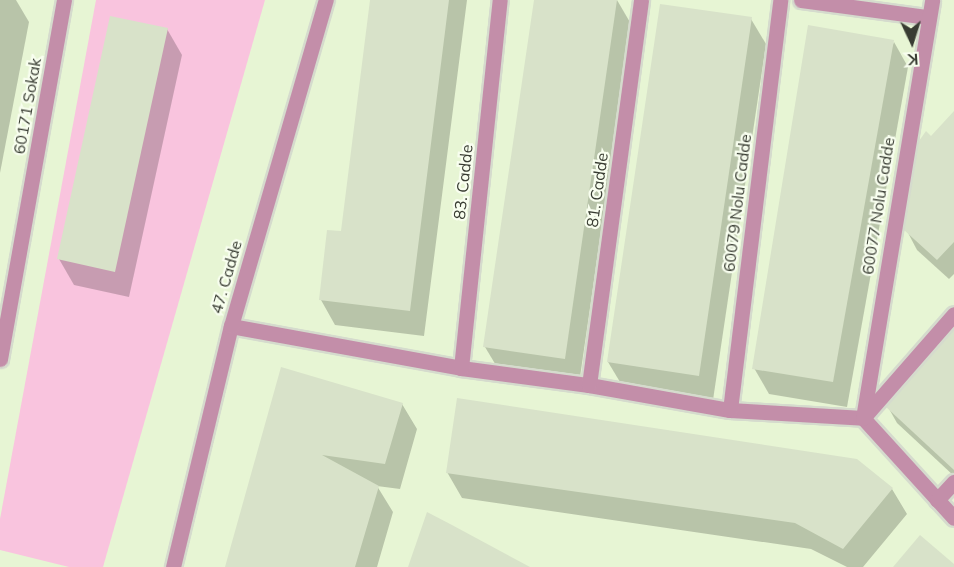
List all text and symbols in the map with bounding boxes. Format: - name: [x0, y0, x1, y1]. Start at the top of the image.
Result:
- north arrow: [882, 12, 942, 72]
- text: K: [907, 50, 919, 70]
- street label: 60171 Sokak: [9, 56, 45, 156]
- street label: 60079 Nolu Cadde: [719, 133, 755, 273]
- street label: 60077 Nolu Cadde: [858, 136, 898, 276]
- street label: 83. Cadde: [450, 144, 476, 220]
- street label: 81. Cadde: [582, 151, 612, 229]
- street label: 47. Cadde: [206, 238, 246, 316]

